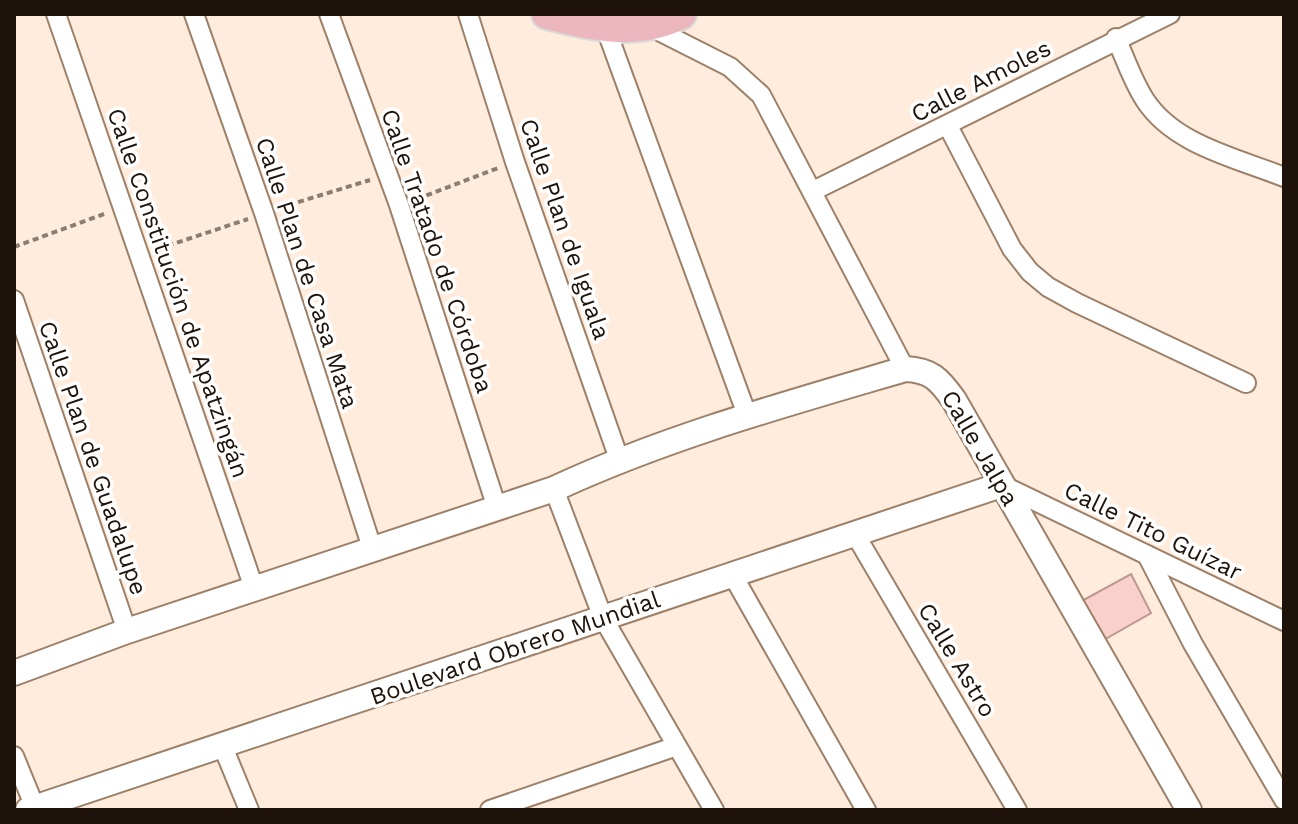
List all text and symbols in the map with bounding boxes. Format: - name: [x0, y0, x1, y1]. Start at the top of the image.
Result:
- street label: Calle Amoles: [907, 34, 1055, 128]
- street label: Calle Constitución de Apatzingán: [101, 104, 255, 482]
- street label: Calle Tratado de Córdoba: [375, 105, 499, 397]
- street label: Calle Plan de Iguala: [514, 115, 616, 343]
- street label: Calle Plan de Casa Mata: [250, 134, 364, 412]
- street label: Calle Plan de Guadalupe: [33, 317, 153, 599]
- street label: Calle Jalpa: [936, 385, 1024, 511]
- street label: Calle Tito Guízar: [1060, 476, 1247, 586]
- street label: Boulevard Obrero Mundial: [366, 585, 664, 711]
- street label: Calle Astro: [912, 598, 1002, 722]

